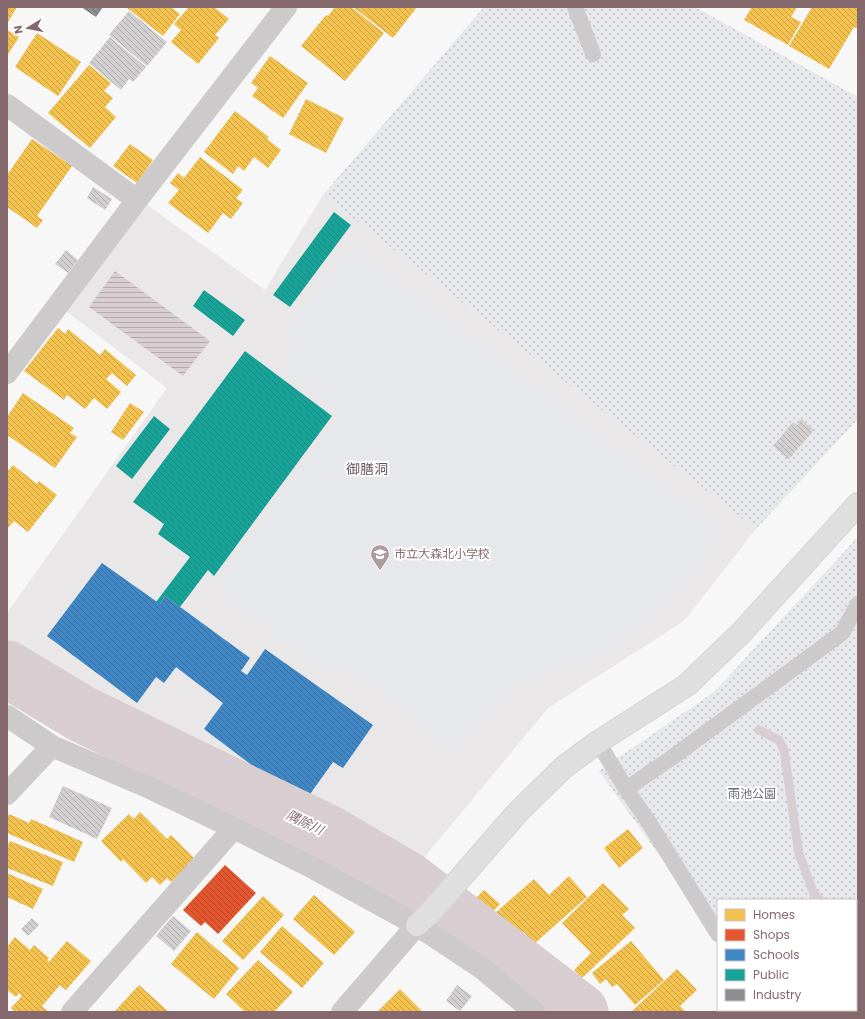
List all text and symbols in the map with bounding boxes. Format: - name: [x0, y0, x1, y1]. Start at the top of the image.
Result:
- north arrow: [8, 8, 48, 48]
- text: N: [10, 24, 27, 35]
- district label: 御膳洞: [346, 459, 388, 479]
- school or university icon: 市立大森北小学校: [369, 543, 391, 571]
- place label: 市立大森北小学校: [394, 545, 490, 562]
- park label: 雨池公園: [728, 785, 776, 802]
- water label: 隅除川: [283, 805, 328, 840]
- legend: [717, 899, 857, 1011]
- text: Homes: [753, 906, 795, 923]
- text: Shops: [753, 926, 790, 943]
- text: Schools: [753, 946, 800, 963]
- text: Public: [753, 966, 789, 983]
- text: Industry: [753, 986, 802, 1003]

